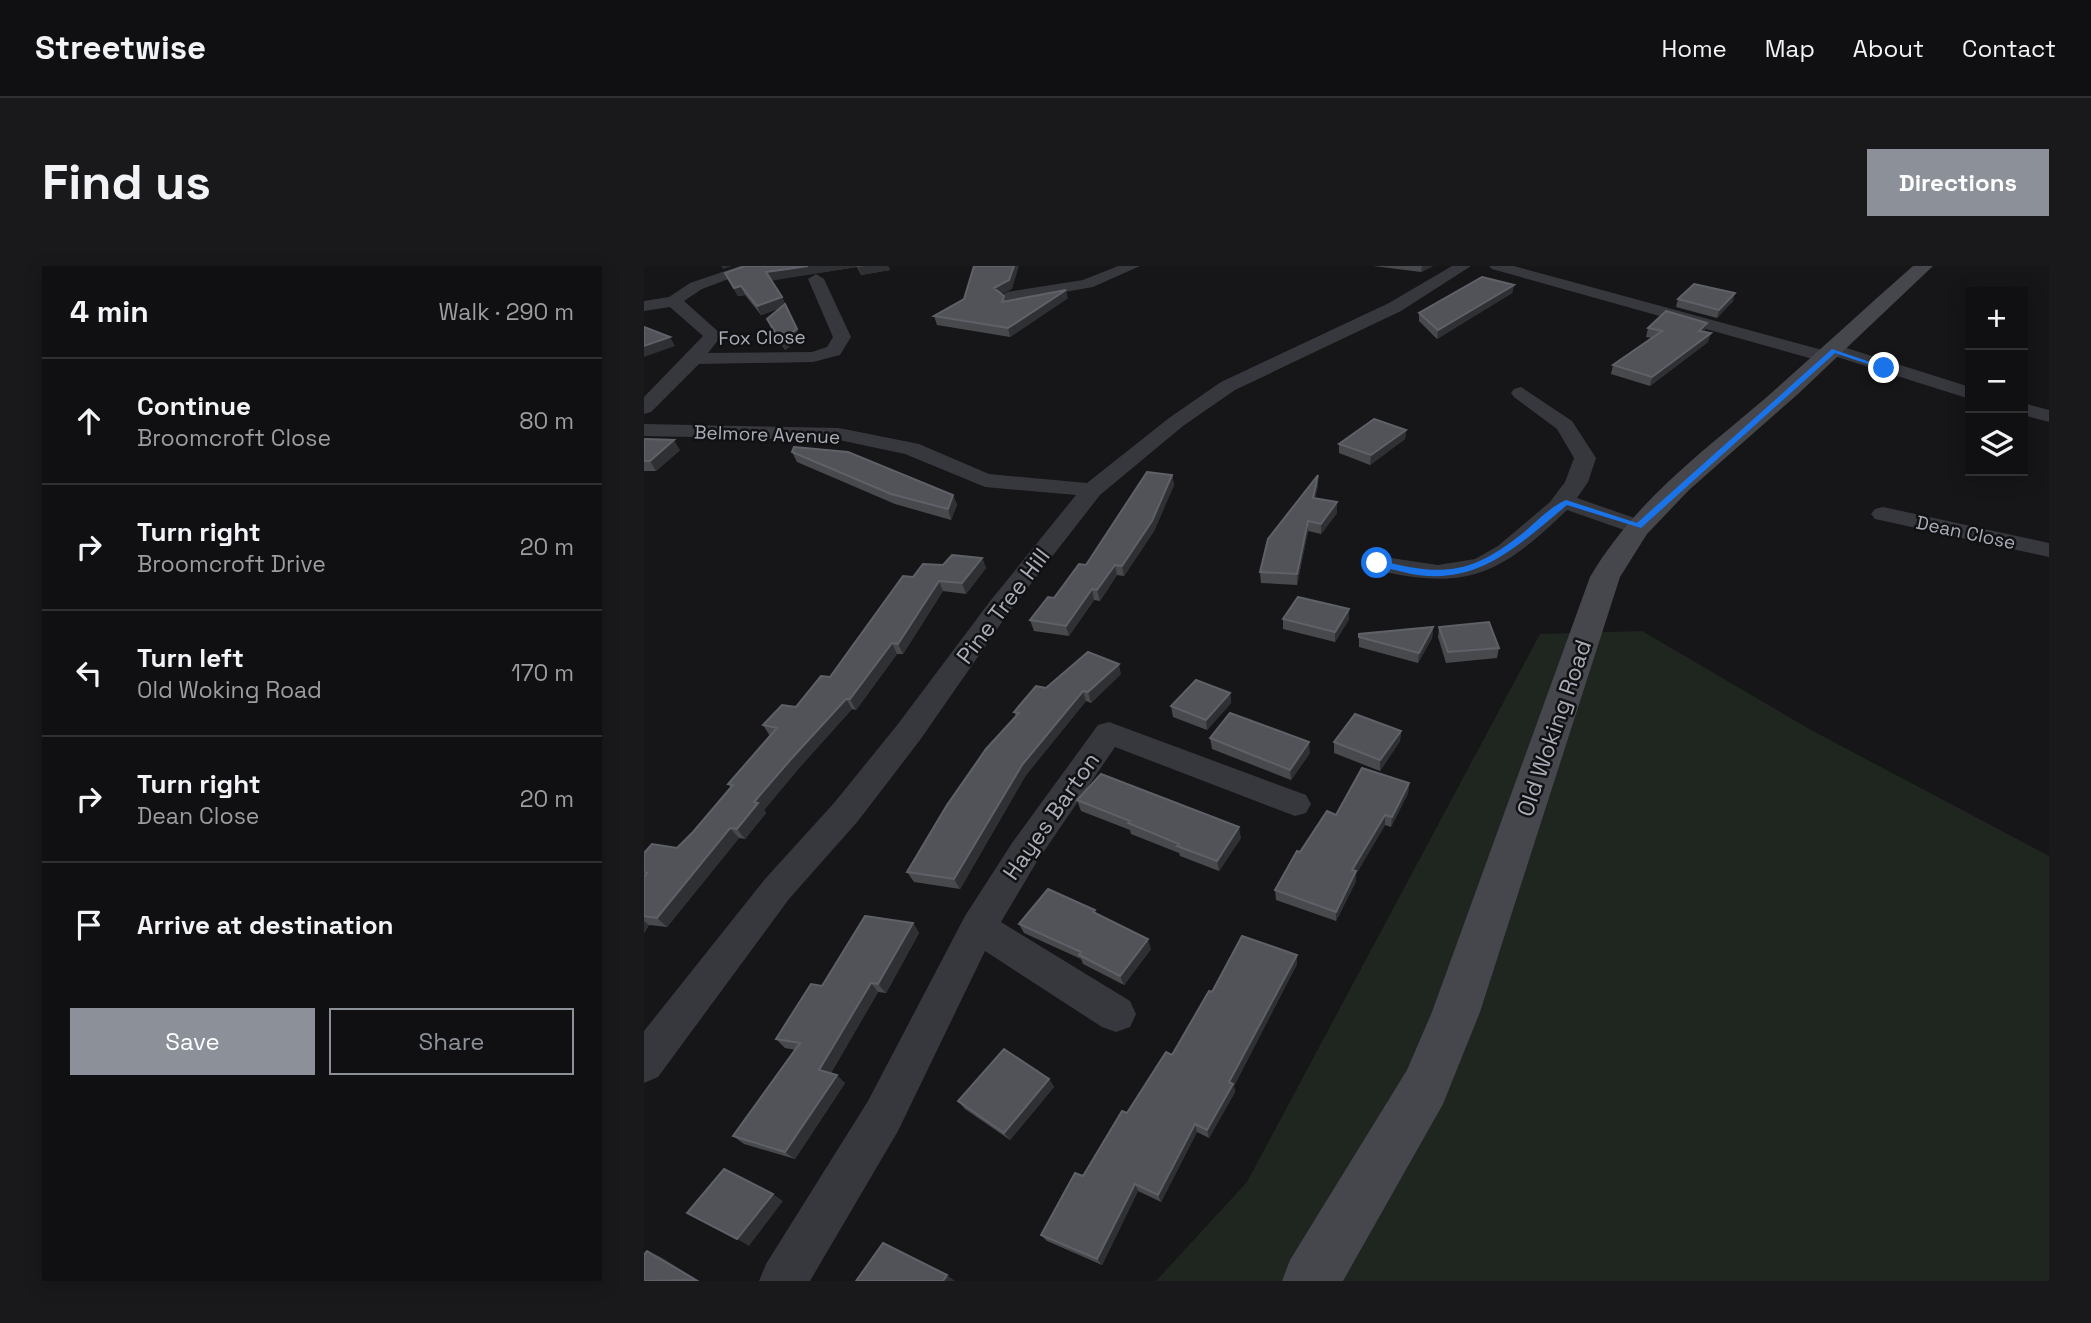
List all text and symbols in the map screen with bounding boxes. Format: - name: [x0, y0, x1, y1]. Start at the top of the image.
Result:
- text: Streetwise: [35, 27, 206, 69]
- text: Home: [1661, 33, 1727, 64]
- text: Map: [1765, 33, 1815, 64]
- text: About: [1853, 33, 1924, 64]
- text: Contact: [1962, 33, 2056, 64]
- button: Directions: [1867, 149, 2049, 216]
- text: Find us: [42, 151, 211, 213]
- map controls: [1965, 287, 2028, 476]
- button: +: [1965, 287, 2028, 350]
- text: 4 min: [70, 292, 149, 331]
- text: Walk · 290 m: [438, 297, 574, 327]
- street label: Fox Close: [718, 324, 806, 351]
- button: −: [1965, 350, 2028, 413]
- route end: [1868, 352, 1899, 383]
- text: Continue: [137, 389, 251, 423]
- icon: ahead: [70, 402, 108, 440]
- text: 80 m: [519, 406, 574, 436]
- button: layers: [1965, 413, 2028, 476]
- street label: Belmore Avenue: [693, 419, 841, 450]
- text: Broomcroft Close: [137, 423, 331, 453]
- street label: Dean Close: [1914, 510, 2018, 555]
- text: Turn right: [137, 515, 261, 549]
- icon: right: [70, 528, 108, 566]
- text: 20 m: [520, 532, 574, 562]
- street label: Pine Tree Hill: [950, 542, 1056, 670]
- route start: [1361, 547, 1392, 578]
- text: Broomcroft Drive: [137, 549, 326, 579]
- street label: Old Woking Road: [1510, 636, 1598, 820]
- text: Turn left: [137, 641, 244, 675]
- icon: left: [70, 654, 108, 692]
- text: 170 m: [511, 658, 574, 688]
- text: Old Woking Road: [137, 675, 322, 705]
- street label: Hayes Barton: [996, 746, 1106, 886]
- text: Turn right: [137, 767, 261, 801]
- icon: right: [70, 780, 108, 818]
- text: 20 m: [520, 784, 574, 814]
- text: Dean Close: [137, 801, 259, 831]
- icon: arrive: [70, 906, 108, 944]
- text: Arrive at destination: [137, 908, 394, 942]
- button: Save: [70, 1008, 315, 1075]
- button: Share: [329, 1008, 574, 1075]

